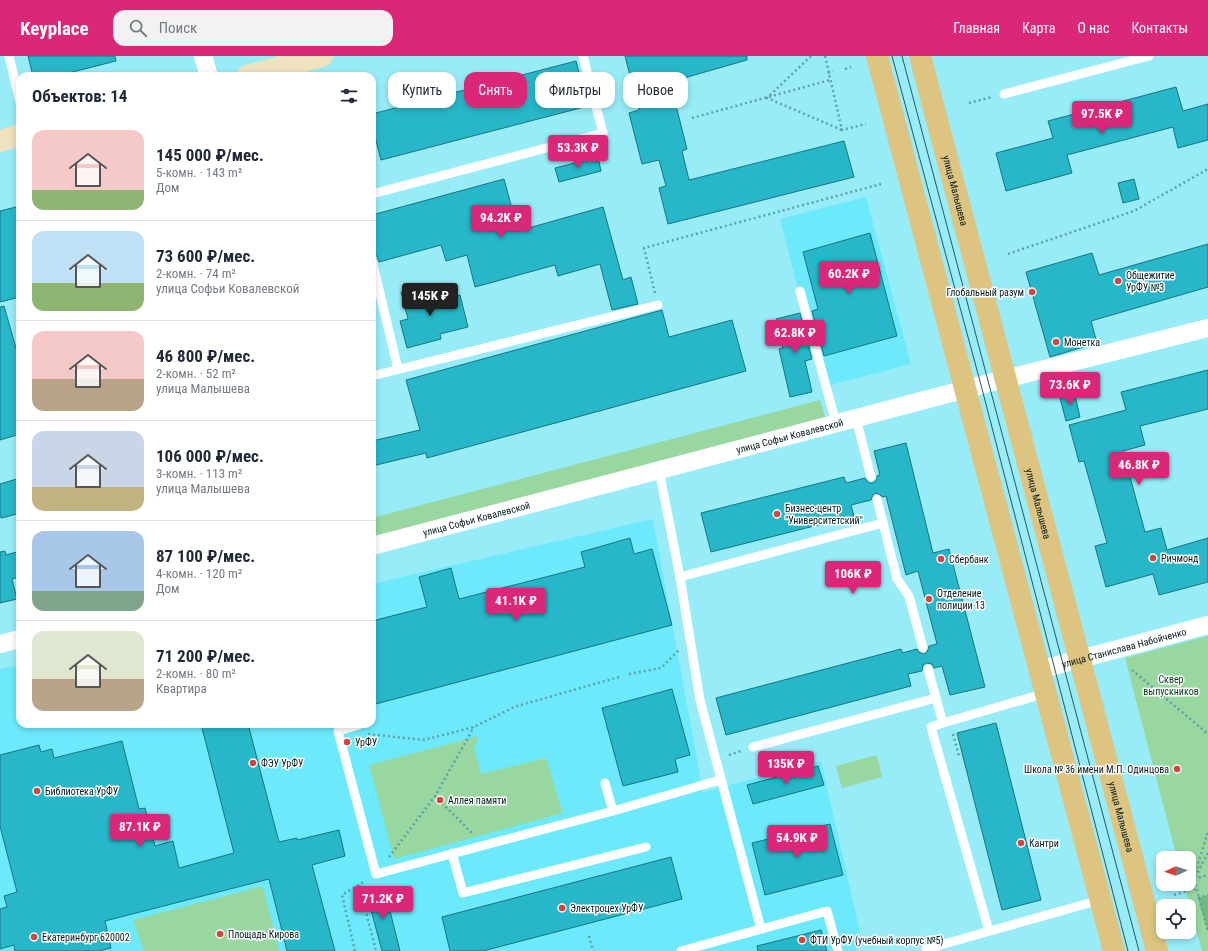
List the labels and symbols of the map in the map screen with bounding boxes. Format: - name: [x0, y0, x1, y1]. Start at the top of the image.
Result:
- pin: 97.5K ₽: [1065, 101, 1139, 135]
- pin: 53.3K ₽: [541, 135, 615, 169]
- street label: улица Малышева: [941, 154, 970, 227]
- pin: 94.2K ₽: [464, 205, 538, 239]
- pin: 60.2K ₽: [812, 261, 886, 295]
- place label: Общежитие УрФУ №3: [1126, 270, 1175, 293]
- marker: Общежитие УрФУ №3: [1113, 276, 1123, 286]
- pin: 145K ₽: [397, 283, 463, 317]
- place label: Глобальный разум: [947, 287, 1024, 298]
- marker: Глобальный разум: [1027, 287, 1037, 297]
- pin: 62.8K ₽: [758, 320, 832, 354]
- marker: Монетка: [1051, 337, 1061, 347]
- place label: Монетка: [1064, 337, 1100, 348]
- pin: 73.6K ₽: [1033, 372, 1107, 406]
- street label: улица Софьи Ковалевской: [735, 416, 844, 455]
- pin: 46.8K ₽: [1102, 452, 1176, 486]
- street label: улица Малышева: [1024, 467, 1053, 540]
- street label: улица Софьи Ковалевской: [422, 499, 531, 538]
- place label: Бизнес-центр "Университетский": [785, 503, 863, 526]
- marker: Бизнес-центр "Университетский": [772, 509, 782, 519]
- marker: Ричмонд: [1148, 553, 1158, 563]
- place label: Ричмонд: [1161, 553, 1199, 564]
- marker: Сбербанк: [936, 554, 946, 564]
- place label: Сбербанк: [949, 554, 989, 565]
- pin: 106K ₽: [820, 561, 886, 595]
- pin: 41.1K ₽: [479, 588, 553, 622]
- place label: Отделение полиции 13: [937, 588, 985, 611]
- marker: Отделение полиции 13: [924, 594, 934, 604]
- street label: улица Станислава Набойченко: [1061, 626, 1187, 669]
- park label: Сквер выпускников: [1143, 674, 1199, 697]
- place label: УрФУ: [355, 736, 378, 748]
- marker: УрФУ: [342, 737, 352, 747]
- pin: 135K ₽: [753, 751, 819, 785]
- place label: ФЭУ УрФУ: [261, 757, 304, 769]
- marker: ФЭУ УрФУ: [248, 758, 258, 768]
- place label: Школа № 36 имени М.П. Одинцова: [1024, 764, 1169, 775]
- marker: Школа № 36 имени М.П. Одинцова: [1172, 764, 1182, 774]
- street label: улица Малышева: [1107, 780, 1136, 853]
- place label: Библиотека УрФУ: [45, 785, 119, 797]
- marker: Библиотека УрФУ: [32, 786, 42, 796]
- marker: Аллея памяти: [435, 795, 445, 805]
- place label: Аллея памяти: [448, 795, 506, 806]
- pin: 87.1K ₽: [103, 814, 177, 848]
- pin: 54.9K ₽: [760, 825, 834, 859]
- marker: Кантри: [1016, 838, 1026, 848]
- place label: Кантри: [1029, 838, 1059, 849]
- north arrow: [1156, 851, 1196, 891]
- pin: 71.2K ₽: [346, 886, 420, 920]
- place label: Электроцех УрФУ: [570, 902, 644, 914]
- marker: Электроцех УрФУ: [557, 903, 567, 913]
- marker: Площадь Кирова: [215, 929, 225, 939]
- place label: Площадь Кирова: [228, 929, 299, 940]
- marker: Екатеринбург 620002: [29, 932, 39, 942]
- place label: Екатеринбург 620002: [42, 932, 130, 943]
- place label: ФТИ УрФУ (учебный корпус №5): [810, 934, 944, 947]
- marker: ФТИ УрФУ (учебный корпус №5): [797, 935, 807, 945]

